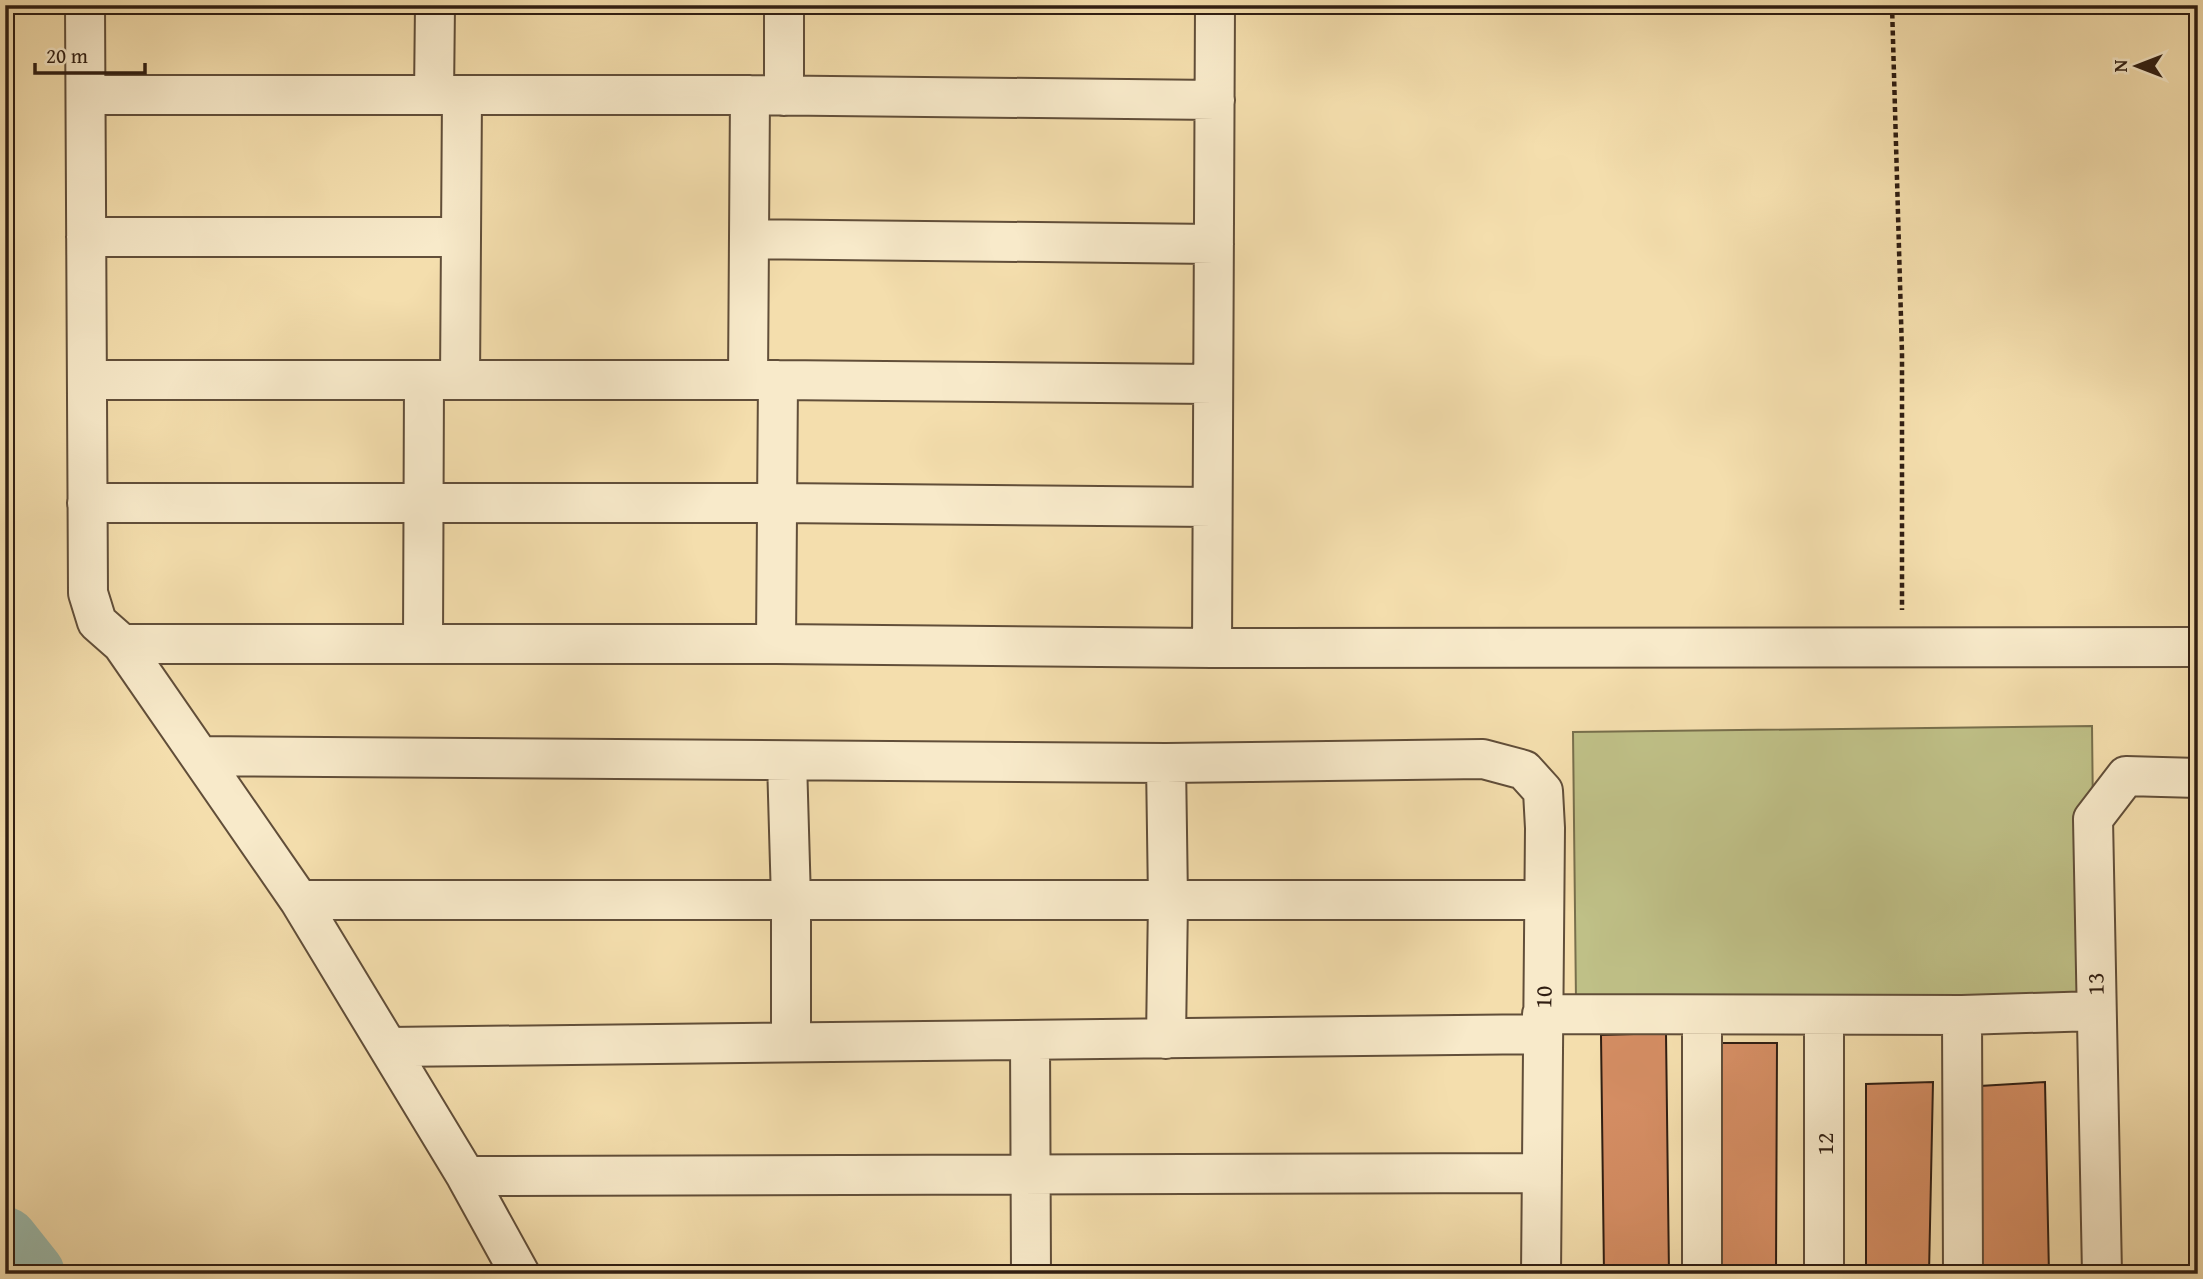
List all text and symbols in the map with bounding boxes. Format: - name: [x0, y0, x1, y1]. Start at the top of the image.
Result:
- scale bar: [35, 32, 145, 76]
- north arrow: [2102, 32, 2172, 102]
- text: 20 m: [46, 40, 88, 71]
- text: N: [2106, 59, 2134, 72]
- street label: 13: [2077, 972, 2113, 996]
- street label: 10: [1525, 985, 1561, 1009]
- street label: 12: [1807, 1132, 1842, 1156]

